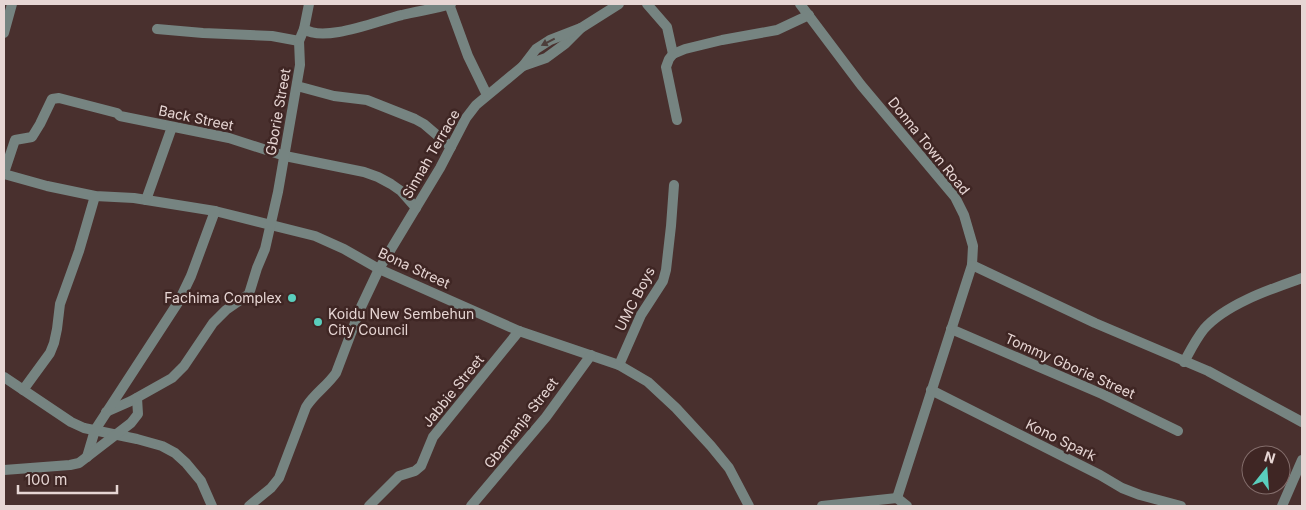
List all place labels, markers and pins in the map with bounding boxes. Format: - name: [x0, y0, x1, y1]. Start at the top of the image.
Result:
- place label: Fachima Complex: [164, 289, 282, 306]
- marker: Fachima Complex: [286, 292, 298, 304]
- place label: Koidu New Sembehun City Council: [328, 305, 474, 338]
- marker: Koidu New Sembehun City Council: [312, 316, 324, 328]

